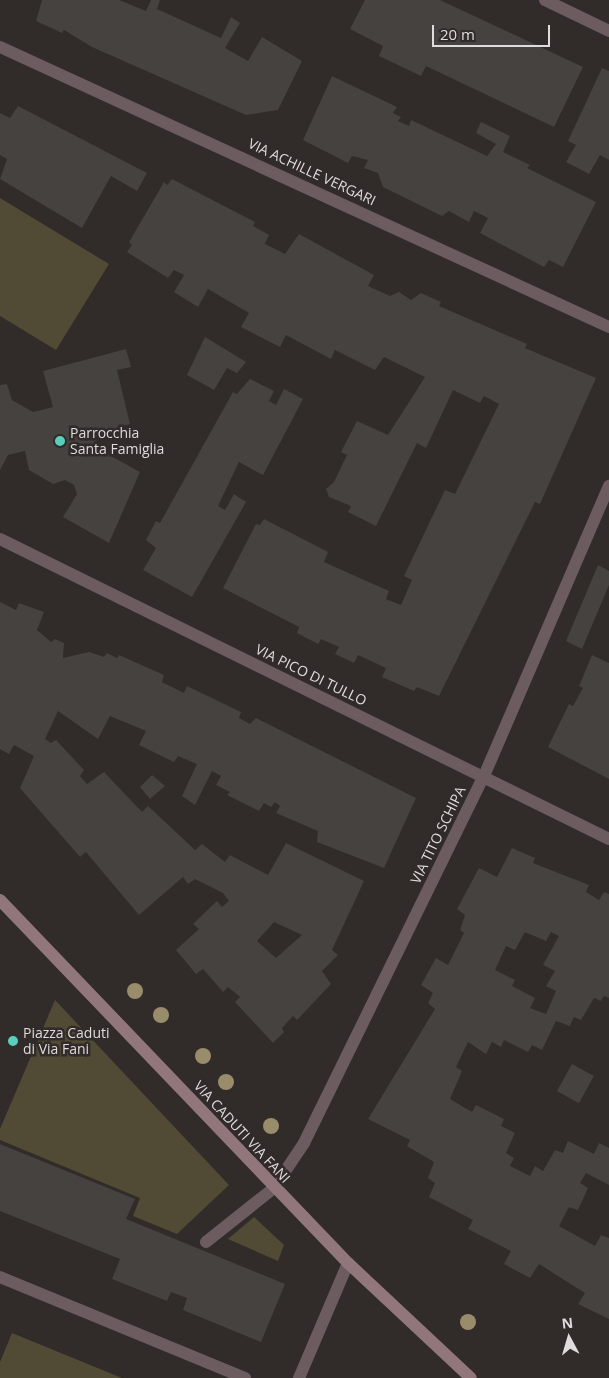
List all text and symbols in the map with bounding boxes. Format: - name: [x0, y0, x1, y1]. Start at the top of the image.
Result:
- scale bar: [434, 15, 552, 47]
- text: 20 m: [440, 24, 475, 44]
- street label: VIA ACHILLE VERGARI: [245, 135, 379, 209]
- place label: Parrocchia Santa Famiglia: [70, 425, 164, 458]
- marker: Parrocchia Santa Famiglia: [54, 435, 66, 447]
- street label: VIA PICO DI TULLO: [253, 641, 369, 709]
- street label: VIA TITO SCHIPA: [407, 783, 469, 887]
- place label: Piazza Caduti di Via Fani: [23, 1025, 110, 1058]
- marker: Piazza Caduti di Via Fani: [7, 1035, 19, 1047]
- street label: VIA CADUTI VIA FANI: [190, 1078, 294, 1186]
- north arrow: [544, 1313, 594, 1363]
- text: N: [561, 1313, 574, 1333]

